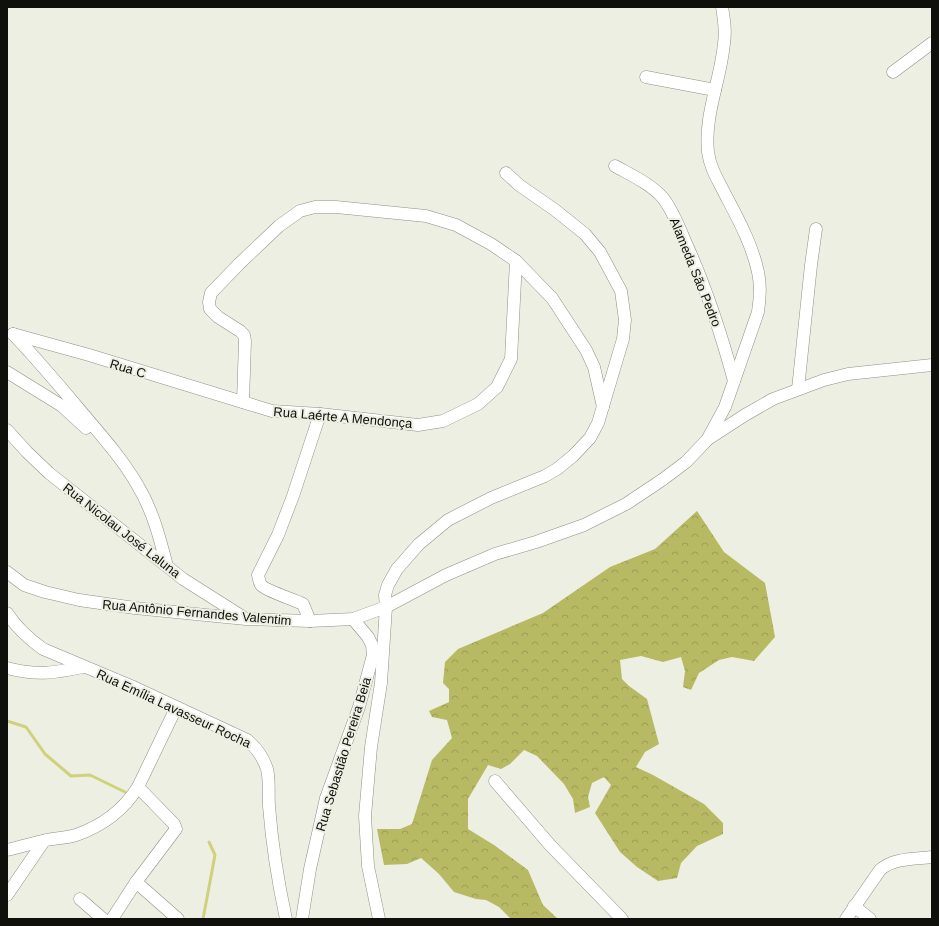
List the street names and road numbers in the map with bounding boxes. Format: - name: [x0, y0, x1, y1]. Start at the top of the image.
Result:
- street label: Alameda São Pedro: [667, 215, 724, 329]
- street label: Rua C: [108, 356, 148, 381]
- street label: Rua Laérte A Mendonça: [273, 404, 414, 431]
- street label: Rua Nicolau José Laluna: [60, 480, 184, 581]
- street label: Rua Antônio Fernandes Valentim: [102, 597, 292, 628]
- street label: Rua Emília Lavasseur Rocha: [94, 666, 254, 751]
- street label: Rua Sebastião Pereira Beia: [313, 675, 374, 833]

